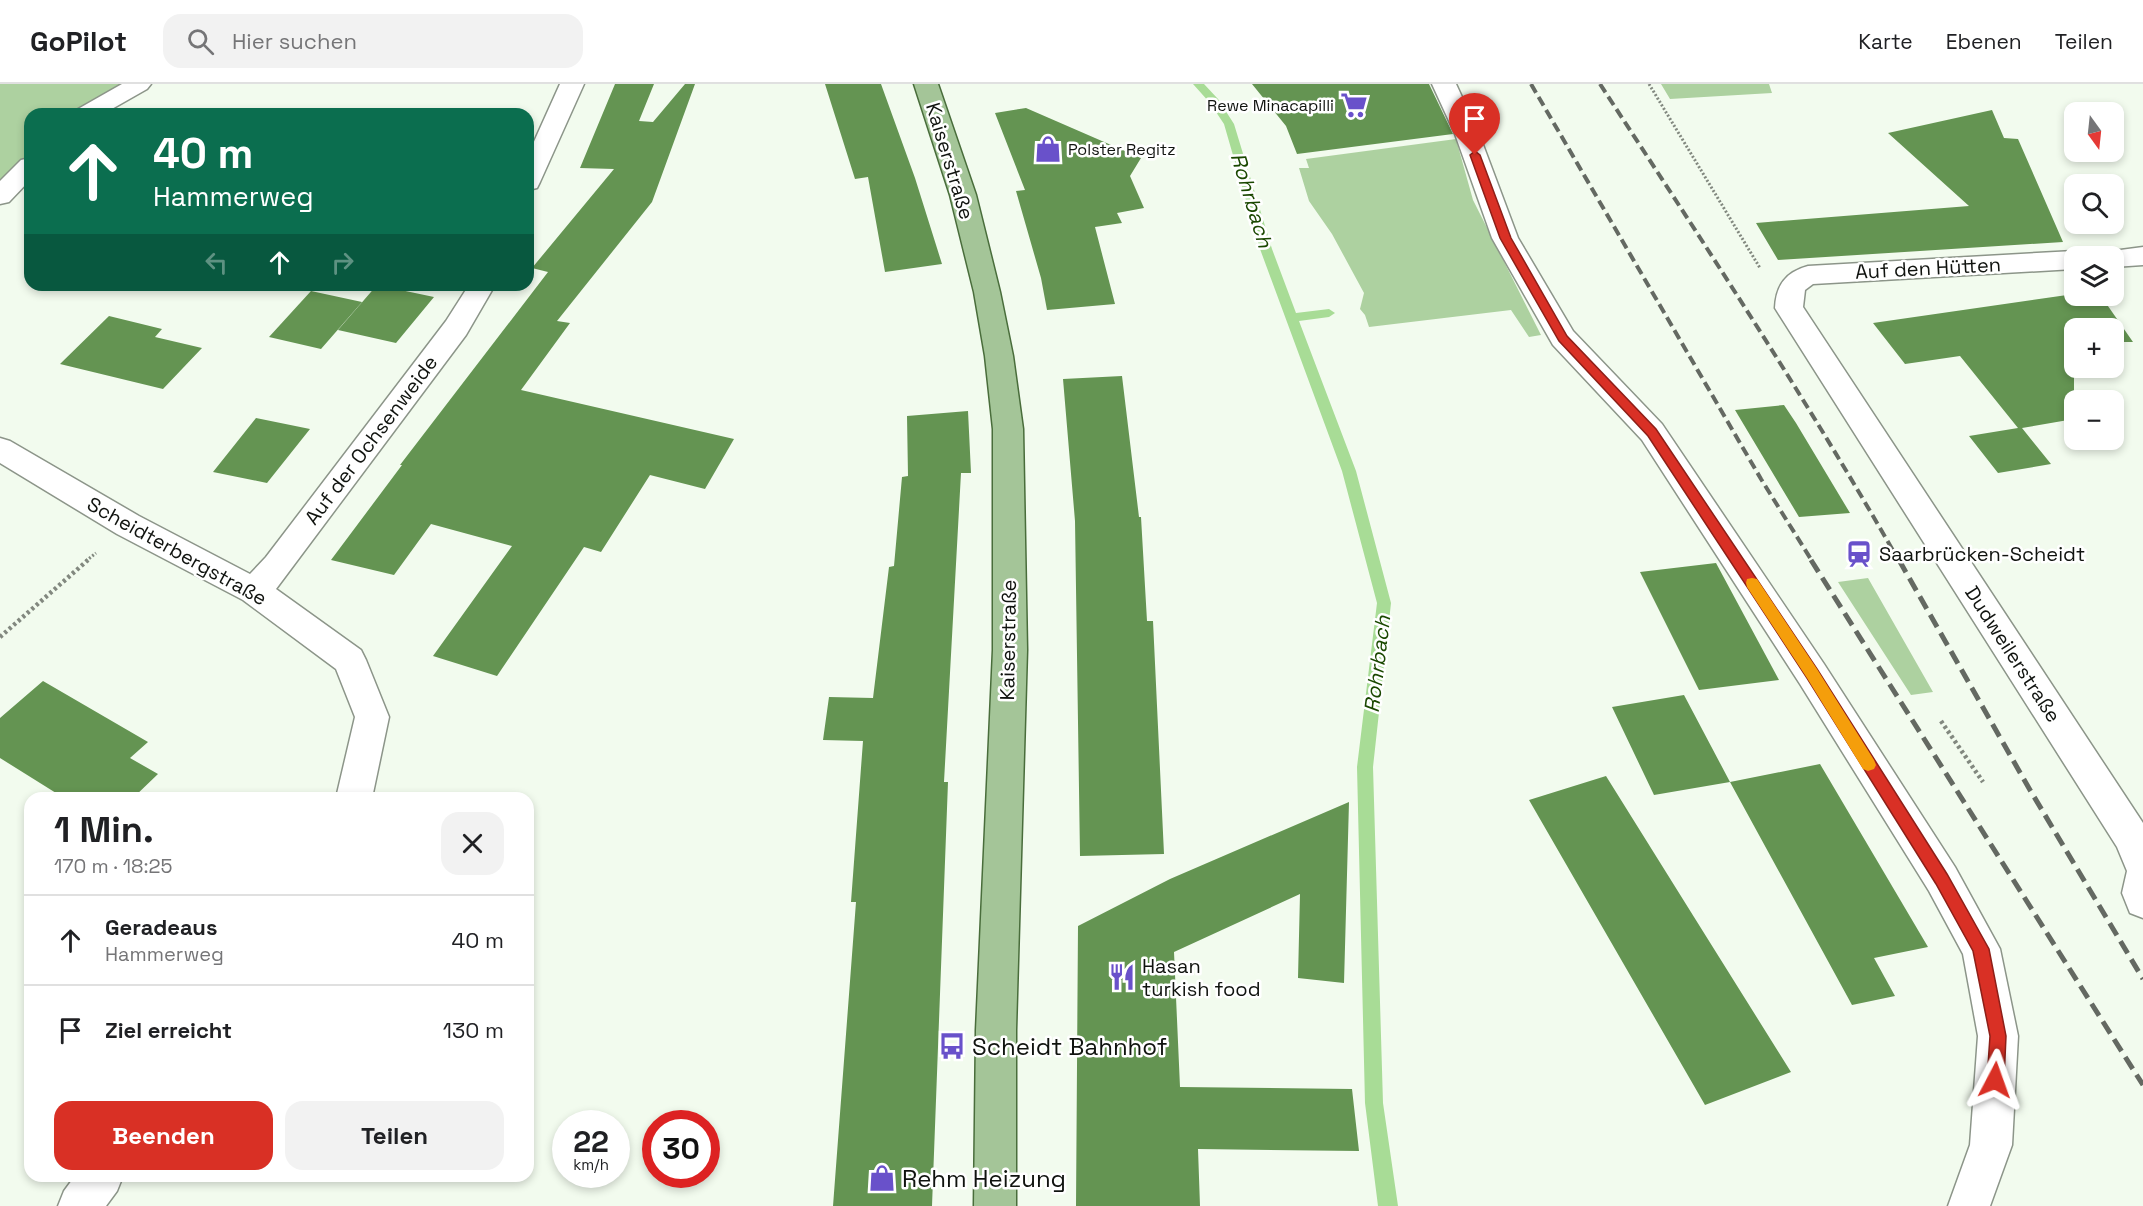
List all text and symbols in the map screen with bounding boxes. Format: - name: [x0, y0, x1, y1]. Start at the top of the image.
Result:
- search box: [163, 14, 583, 68]
- text: GoPilot: [30, 23, 127, 59]
- icon: search: [184, 25, 217, 58]
- text: Hier suchen: [232, 27, 357, 55]
- text: Karte: [1858, 28, 1913, 55]
- text: Ebenen: [1946, 28, 2022, 55]
- text: Teilen: [2055, 28, 2113, 55]
- supermarket icon: Rewe Minacapilli: [1339, 90, 1369, 120]
- pin: [1449, 93, 1500, 155]
- place label: Rewe Minacapilli: [1207, 95, 1334, 116]
- street label: Kaiserstraße: [920, 99, 980, 223]
- icon: arrive: [1458, 102, 1491, 135]
- north arrow: [2064, 102, 2124, 162]
- map controls: [2064, 102, 2124, 450]
- text: 40 m: [153, 127, 253, 180]
- icon: ahead: [54, 132, 132, 210]
- shop icon: Polster Regitz: [1033, 134, 1063, 164]
- place label: Polster Regitz: [1068, 139, 1176, 160]
- water label: Rohrbach: [1225, 149, 1280, 252]
- button: search: [2064, 174, 2124, 234]
- text: Hammerweg: [153, 179, 314, 214]
- icon: left: [200, 246, 233, 279]
- icon: ahead: [263, 246, 296, 279]
- icon: right: [326, 246, 359, 279]
- button: layers: [2064, 246, 2124, 306]
- street label: Auf den Hütten: [1854, 251, 2002, 285]
- button: +: [2064, 318, 2124, 378]
- street label: Auf der Ochsenweide: [299, 350, 443, 530]
- button: −: [2064, 390, 2124, 450]
- street label: Scheidterbergstraße: [82, 491, 272, 611]
- station icon: Saarbrücken-Scheidt: [1844, 539, 1874, 569]
- place label: Saarbrücken-Scheidt: [1879, 541, 2085, 567]
- street label: Kaiserstraße: [994, 579, 1022, 701]
- street label: Dudweilerstraße: [1959, 581, 2067, 727]
- water label: Rohrbach: [1358, 613, 1396, 714]
- text: 1 Min.: [54, 807, 154, 853]
- button: close: [441, 812, 504, 875]
- text: 170 m · 18:25: [54, 853, 173, 879]
- text: Geradeaus: [105, 913, 217, 941]
- icon: ahead: [54, 924, 87, 957]
- text: 40 m: [452, 926, 504, 954]
- text: Hammerweg: [105, 941, 224, 967]
- place label: Hasan turkish food: [1142, 953, 1261, 1002]
- restaurant icon: Hasan turkish food: [1107, 962, 1137, 992]
- icon: arrive: [54, 1014, 87, 1047]
- text: Ziel erreicht: [105, 1016, 232, 1044]
- text: 130 m: [443, 1016, 504, 1044]
- bus stop icon: Scheidt Bahnhof: [937, 1031, 967, 1061]
- place label: Scheidt Bahnhof: [972, 1031, 1167, 1062]
- position arrow: [1963, 1048, 2027, 1112]
- button: Beenden: [54, 1101, 273, 1170]
- button: Teilen: [285, 1101, 504, 1170]
- speed limit sign: 30: [642, 1110, 720, 1188]
- text: 22: [573, 1122, 609, 1161]
- text: km/h: [573, 1155, 609, 1174]
- shop icon: Rehm Heizung: [867, 1163, 897, 1193]
- place label: Rehm Heizung: [902, 1163, 1066, 1194]

